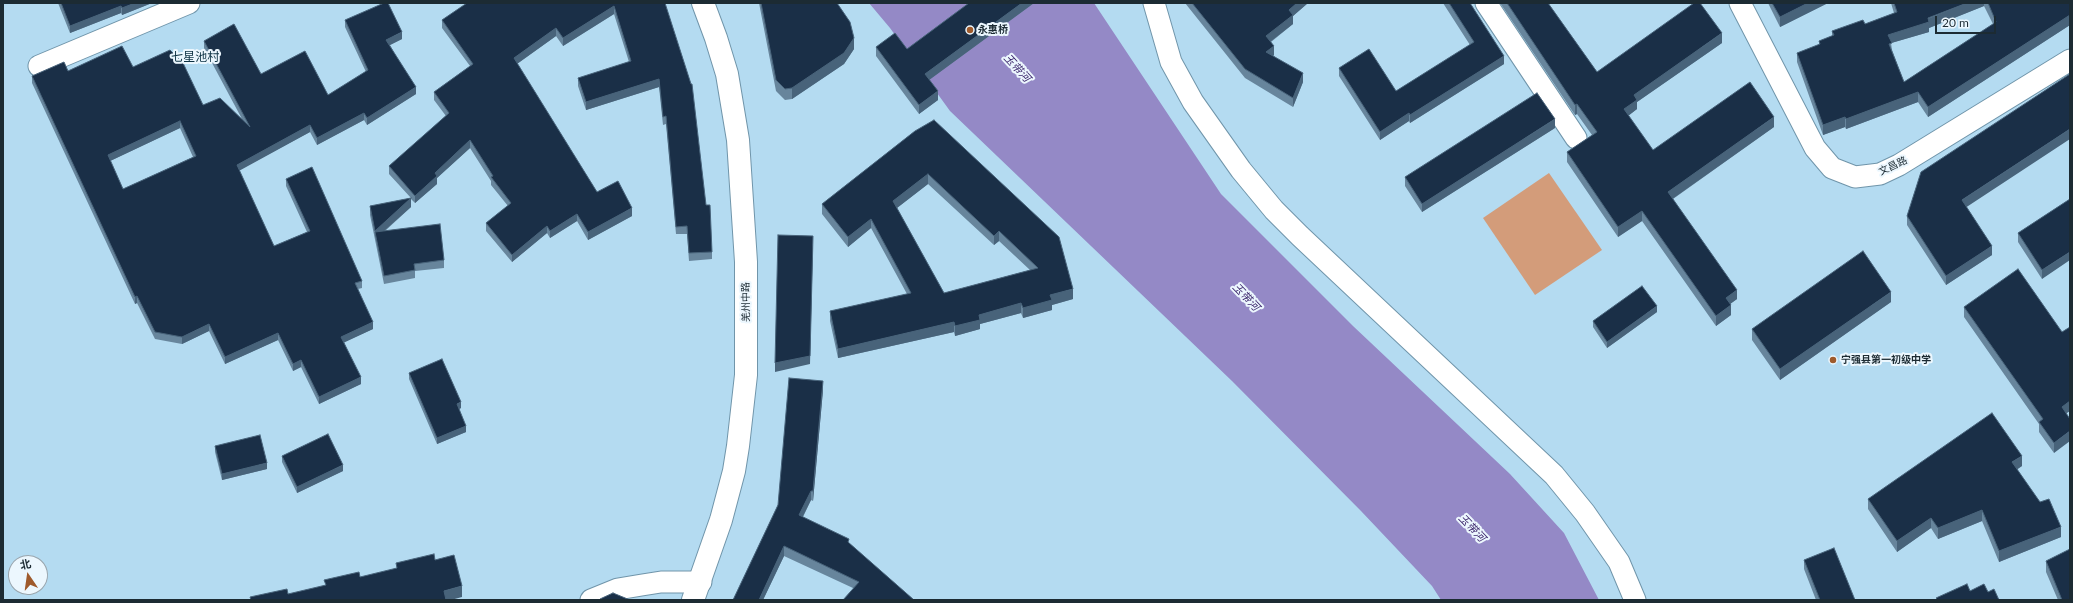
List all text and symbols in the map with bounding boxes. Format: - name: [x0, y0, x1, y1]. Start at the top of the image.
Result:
- scale bar: [1937, 8, 1998, 34]
- text: 20 m: [1942, 15, 1969, 30]
- place label: 永惠桥: [978, 24, 1008, 36]
- marker: 永惠桥: [965, 25, 975, 35]
- district label: 七星池村: [171, 50, 219, 64]
- water label: 玉带河: [1001, 51, 1033, 85]
- street label: 文昌路: [1877, 154, 1909, 178]
- water label: 玉带河: [1230, 281, 1262, 313]
- street label: 羌州中路: [740, 282, 752, 322]
- place label: 宁强县第一初级中学: [1841, 354, 1931, 366]
- marker: 宁强县第一初级中学: [1828, 355, 1838, 365]
- water label: 玉带河: [1456, 512, 1488, 544]
- north arrow: [8, 555, 48, 595]
- text: 北: [19, 556, 32, 571]

